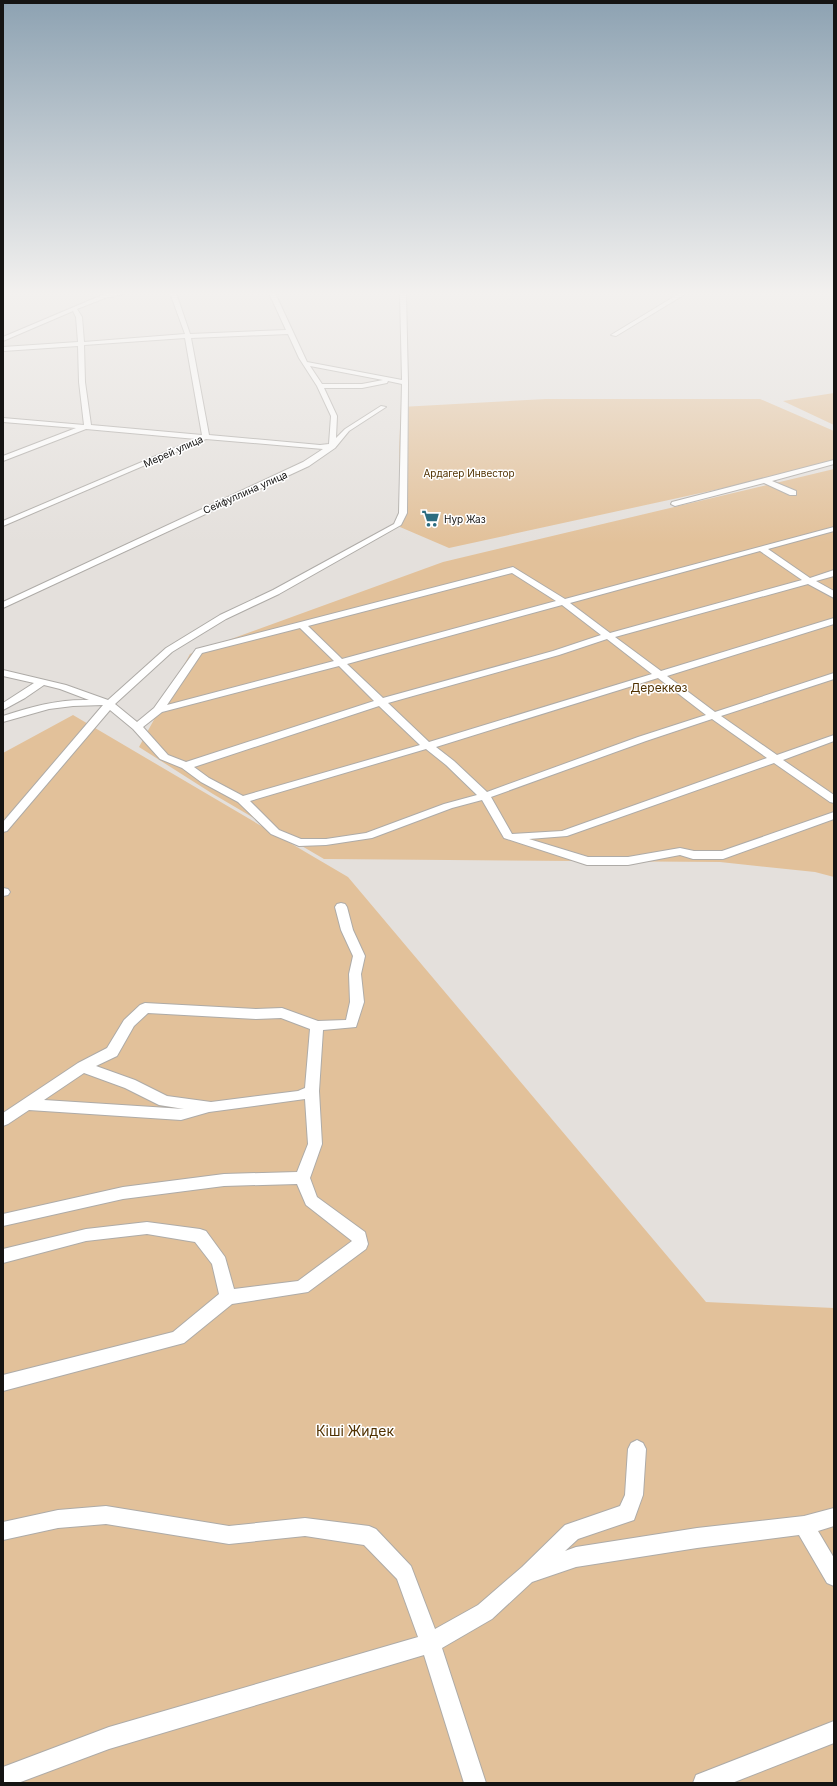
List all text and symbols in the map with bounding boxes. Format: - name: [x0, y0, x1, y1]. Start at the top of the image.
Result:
- street label: Мерей улица: [141, 433, 205, 469]
- park label: Ардагер Инвестор: [423, 467, 515, 479]
- street label: Сейфуллина улица: [201, 468, 289, 516]
- supermarket icon: Нур Жаз: [421, 509, 441, 529]
- place label: Нур Жаз: [444, 513, 486, 525]
- park label: Дереккөз: [630, 680, 688, 695]
- park label: Кіші Жидек: [316, 1422, 394, 1439]

